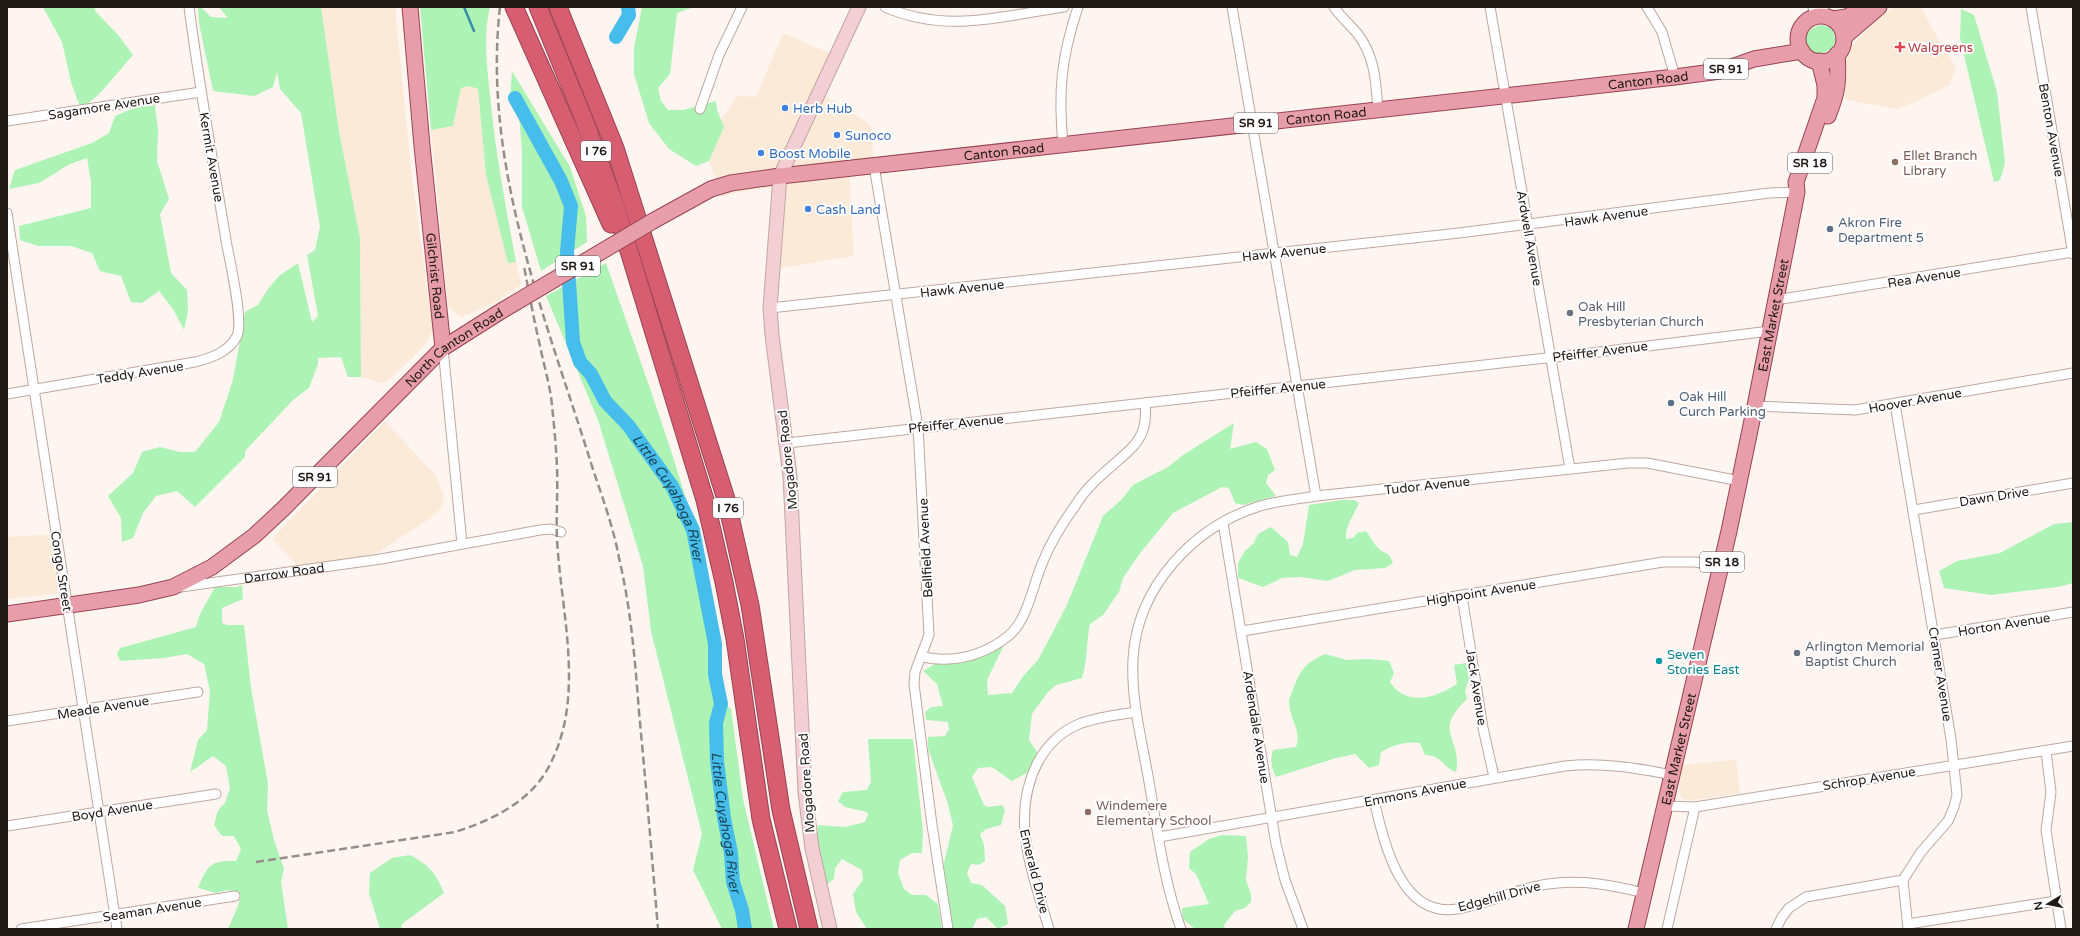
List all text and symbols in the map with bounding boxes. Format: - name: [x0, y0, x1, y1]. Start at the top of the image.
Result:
- place label: Walgreens: [1908, 40, 1973, 56]
- marker: Walgreens: [1895, 42, 1905, 52]
- road number: SR 91: [1704, 59, 1748, 79]
- street label: Canton Road: [1607, 68, 1689, 93]
- street label: Benton Avenue: [2035, 82, 2067, 178]
- street label: Sagamore Avenue: [47, 90, 161, 124]
- place label: Herb Hub: [793, 101, 852, 117]
- marker: Herb Hub: [780, 103, 790, 113]
- street label: Canton Road: [1285, 104, 1367, 129]
- street label: Kermit Avenue: [195, 111, 227, 203]
- road number: SR 91: [1234, 113, 1278, 133]
- place label: Sunoco: [845, 128, 892, 144]
- marker: Sunoco: [832, 130, 842, 140]
- street label: Canton Road: [963, 140, 1045, 165]
- road number: I 76: [581, 141, 611, 161]
- place label: Boost Mobile: [769, 146, 851, 162]
- marker: Boost Mobile: [756, 148, 766, 158]
- place label: Ellet Branch Library: [1903, 148, 1977, 179]
- road number: SR 18: [1788, 153, 1832, 173]
- marker: Ellet Branch Library: [1890, 157, 1900, 167]
- street label: Ardwell Avenue: [1513, 189, 1545, 287]
- place label: Cash Land: [816, 202, 881, 218]
- street label: Hawk Avenue: [1563, 203, 1649, 231]
- marker: Cash Land: [803, 204, 813, 214]
- place label: Akron Fire Department 5: [1838, 215, 1924, 246]
- marker: Akron Fire Department 5: [1825, 224, 1835, 234]
- street label: Gilchrist Road: [422, 232, 447, 320]
- street label: Hawk Avenue: [1241, 241, 1327, 265]
- road number: SR 91: [556, 256, 600, 276]
- street label: East Market Street: [1755, 257, 1793, 373]
- street label: Rea Avenue: [1886, 264, 1962, 292]
- street label: Hawk Avenue: [919, 277, 1005, 301]
- place label: Oak Hill Presbyterian Church: [1578, 299, 1704, 330]
- street label: North Canton Road: [402, 305, 506, 391]
- marker: Oak Hill Presbyterian Church: [1565, 308, 1575, 318]
- street label: Pfeiffer Avenue: [1552, 338, 1649, 366]
- street label: Teddy Avenue: [96, 358, 185, 388]
- street label: Pfeiffer Avenue: [1230, 376, 1327, 402]
- street label: Hoover Avenue: [1867, 385, 1963, 417]
- place label: Oak Hill Curch Parking: [1679, 389, 1766, 420]
- marker: Oak Hill Curch Parking: [1666, 398, 1676, 408]
- street label: Mogadore Road: [775, 409, 801, 511]
- street label: Pfeiffer Avenue: [908, 411, 1005, 437]
- water label: Little Cuyahoga River: [629, 431, 707, 565]
- road number: SR 91: [293, 467, 337, 487]
- street label: Tudor Avenue: [1383, 474, 1471, 498]
- street label: Dawn Drive: [1958, 484, 2030, 510]
- road number: I 76: [713, 498, 743, 518]
- street label: Bellfield Avenue: [915, 498, 937, 598]
- street label: Congo Street: [47, 530, 75, 613]
- road number: SR 18: [1700, 552, 1744, 572]
- street label: Darrow Road: [243, 560, 325, 587]
- street label: Highpoint Avenue: [1425, 576, 1537, 610]
- street label: Horton Avenue: [1957, 610, 2051, 640]
- street label: Cramer Avenue: [1925, 626, 1955, 723]
- place label: Arlington Memorial Baptist Church: [1805, 639, 1925, 670]
- place label: Seven Stories East: [1667, 647, 1739, 678]
- street label: Jack Avenue: [1462, 648, 1490, 727]
- marker: Arlington Memorial Baptist Church: [1792, 648, 1802, 658]
- marker: Seven Stories East: [1654, 656, 1664, 666]
- street label: Ardendale Avenue: [1239, 670, 1273, 785]
- street label: East Market Street: [1658, 691, 1700, 807]
- street label: Meade Avenue: [56, 693, 150, 723]
- street label: Mogadore Road: [796, 732, 818, 833]
- water label: Little Cuyahoga River: [708, 752, 745, 897]
- street label: Schrop Avenue: [1822, 764, 1917, 794]
- street label: Emmons Avenue: [1363, 775, 1468, 811]
- street label: Boyd Avenue: [71, 797, 154, 825]
- place label: Windemere Elementary School: [1096, 798, 1211, 829]
- marker: Windemere Elementary School: [1083, 807, 1093, 817]
- street label: Emerald Drive: [1016, 827, 1052, 915]
- street label: Edgehill Drive: [1456, 878, 1542, 916]
- north arrow: [2028, 884, 2068, 924]
- street label: Seaman Avenue: [102, 894, 203, 926]
- text: N: [2031, 900, 2046, 911]

